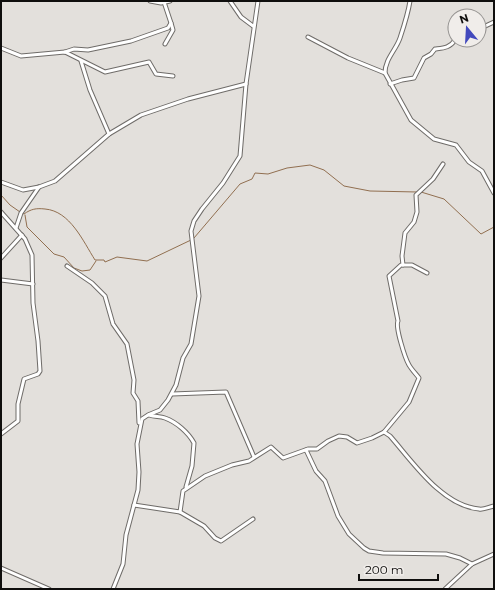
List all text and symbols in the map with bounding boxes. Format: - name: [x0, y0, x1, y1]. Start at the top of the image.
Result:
- north arrow: [447, 8, 487, 48]
- text: N: [458, 10, 470, 27]
- scale bar: [359, 556, 438, 582]
- text: 200 m: [365, 562, 404, 577]

